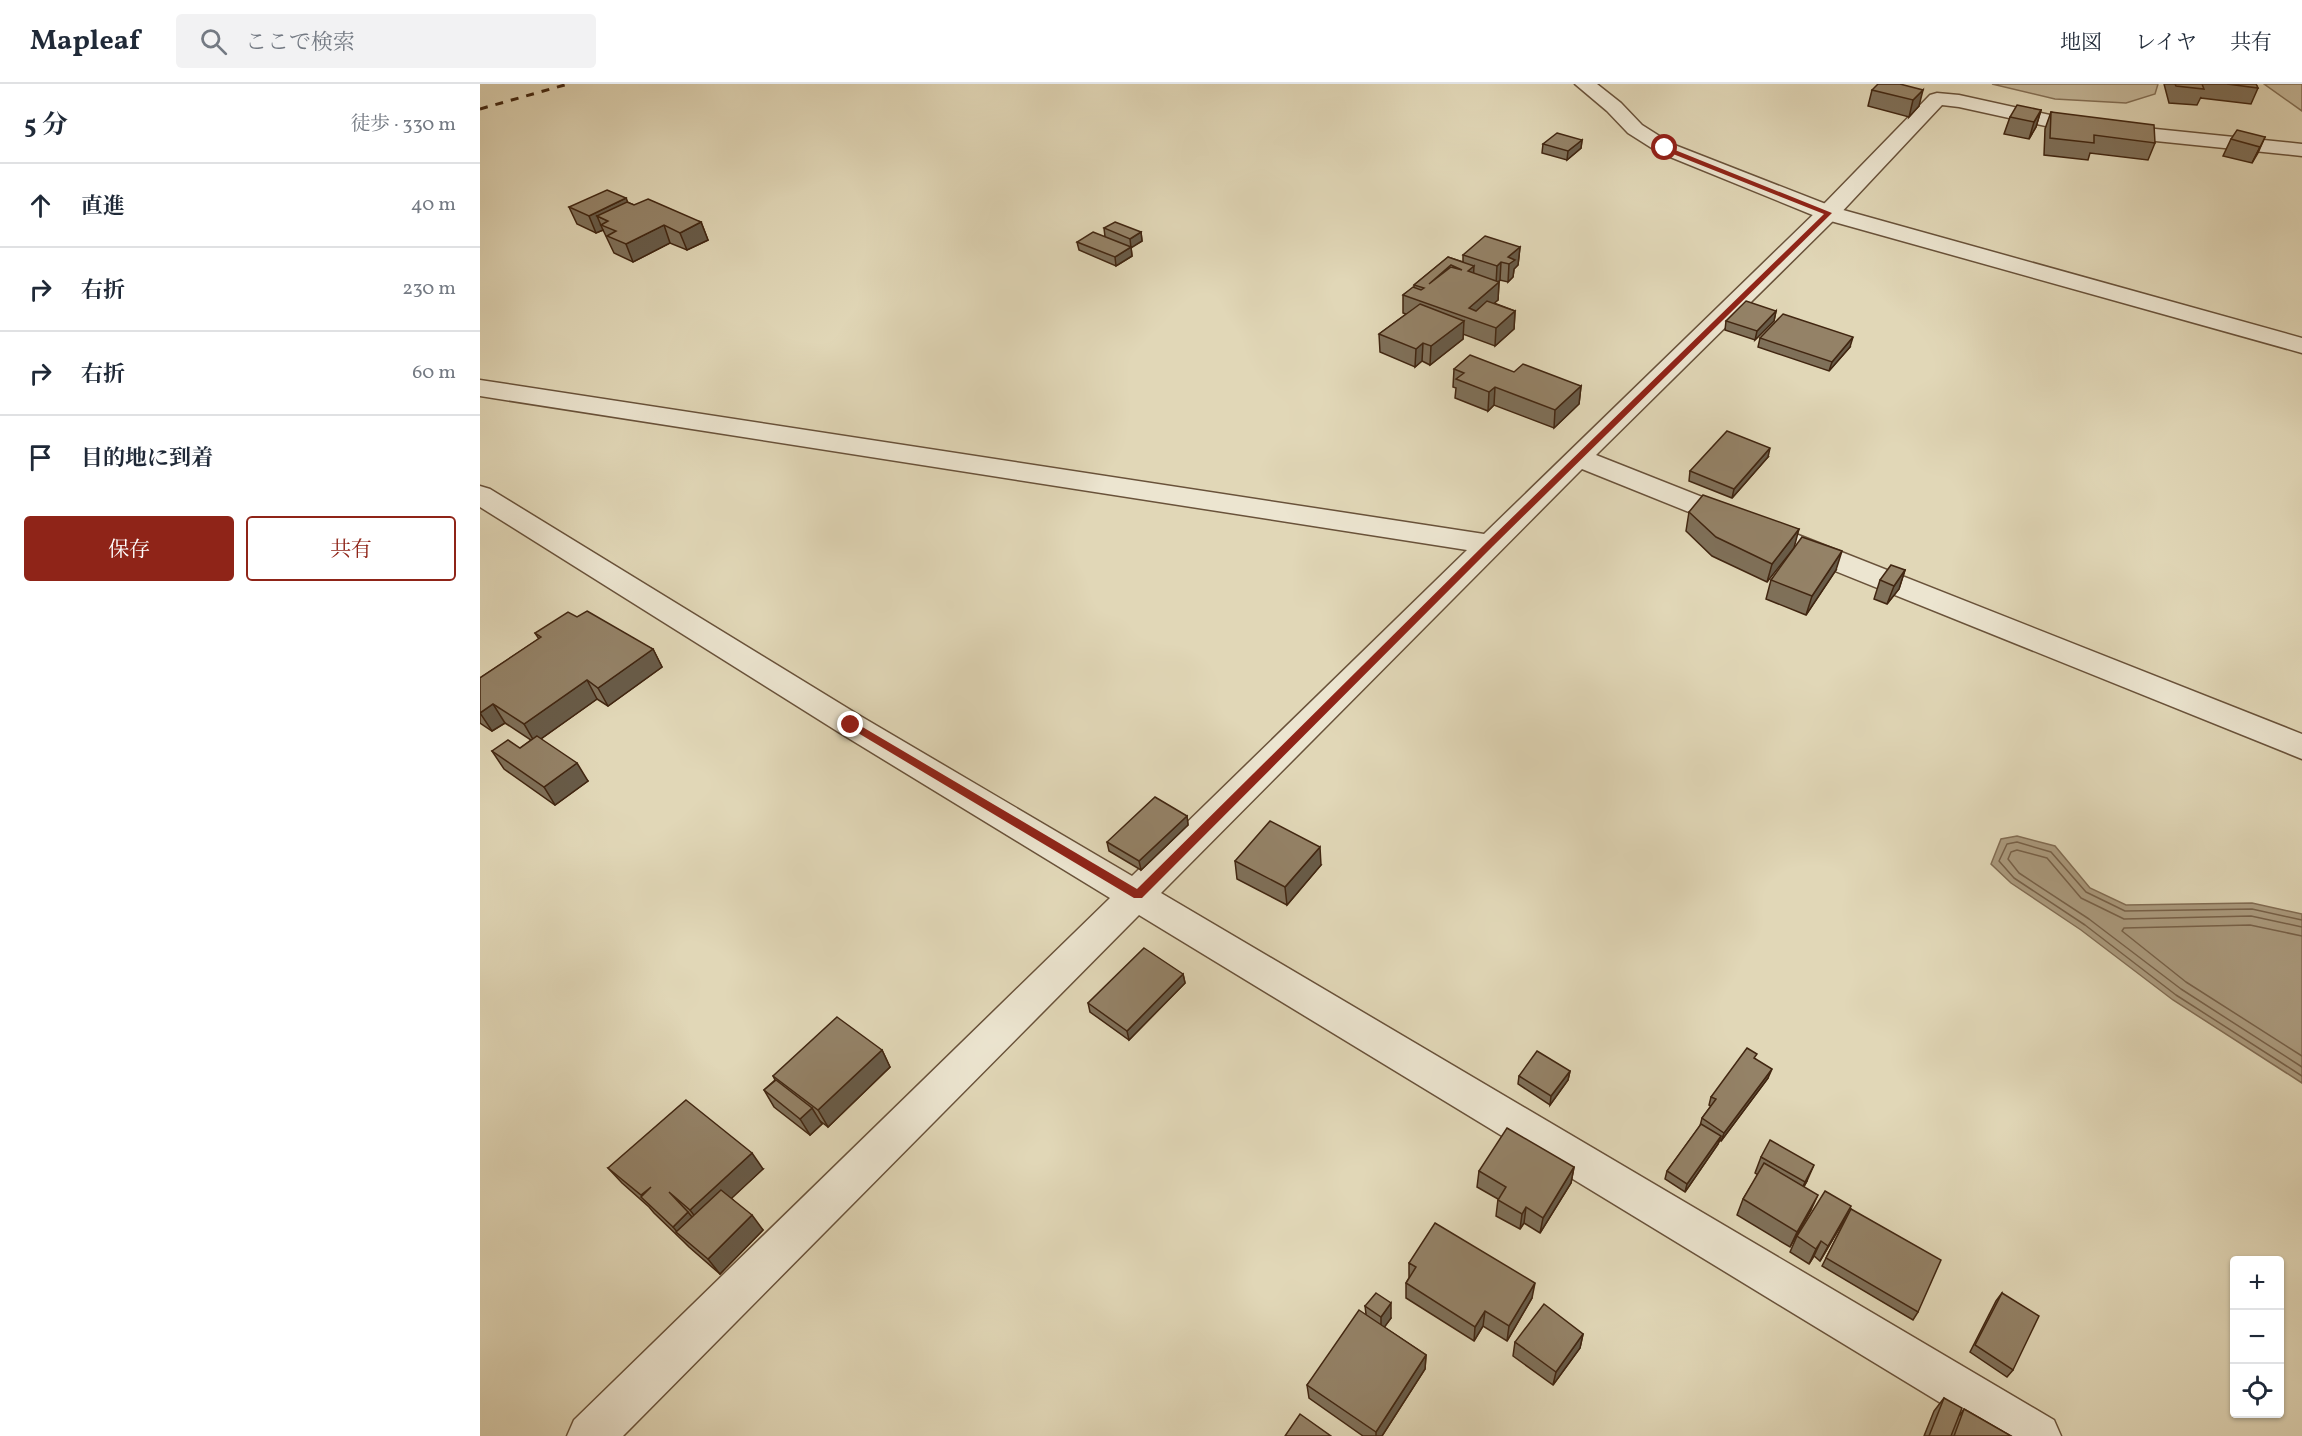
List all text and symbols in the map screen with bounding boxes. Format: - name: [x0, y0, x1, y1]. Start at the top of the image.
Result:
- search box: [176, 14, 596, 68]
- text: Mapleaf: [30, 22, 140, 61]
- icon: search: [197, 25, 230, 58]
- text: ここで検索: [245, 28, 355, 59]
- text: 地図: [2060, 29, 2102, 58]
- text: レイヤ: [2135, 29, 2197, 58]
- text: 共有: [2230, 29, 2272, 58]
- text: 5 分: [24, 108, 68, 144]
- text: 徒歩 · 330 m: [350, 111, 456, 139]
- route start: [1651, 134, 1677, 160]
- icon: ahead: [24, 189, 57, 222]
- text: 40 m: [411, 191, 456, 219]
- text: 直進: [81, 192, 125, 223]
- icon: right: [24, 273, 57, 306]
- text: 230 m: [402, 275, 456, 303]
- text: 右折: [81, 276, 125, 307]
- icon: right: [24, 357, 57, 390]
- text: 60 m: [412, 359, 456, 387]
- text: 右折: [81, 360, 125, 391]
- icon: arrive: [24, 441, 57, 474]
- text: 目的地に到着: [81, 444, 213, 475]
- button: 保存: [24, 516, 234, 581]
- button: 共有: [246, 516, 456, 581]
- route end: [837, 711, 863, 737]
- map controls: [2230, 1256, 2284, 1418]
- button: +: [2230, 1256, 2284, 1310]
- button: −: [2230, 1310, 2284, 1364]
- button: locate: [2230, 1364, 2284, 1418]

